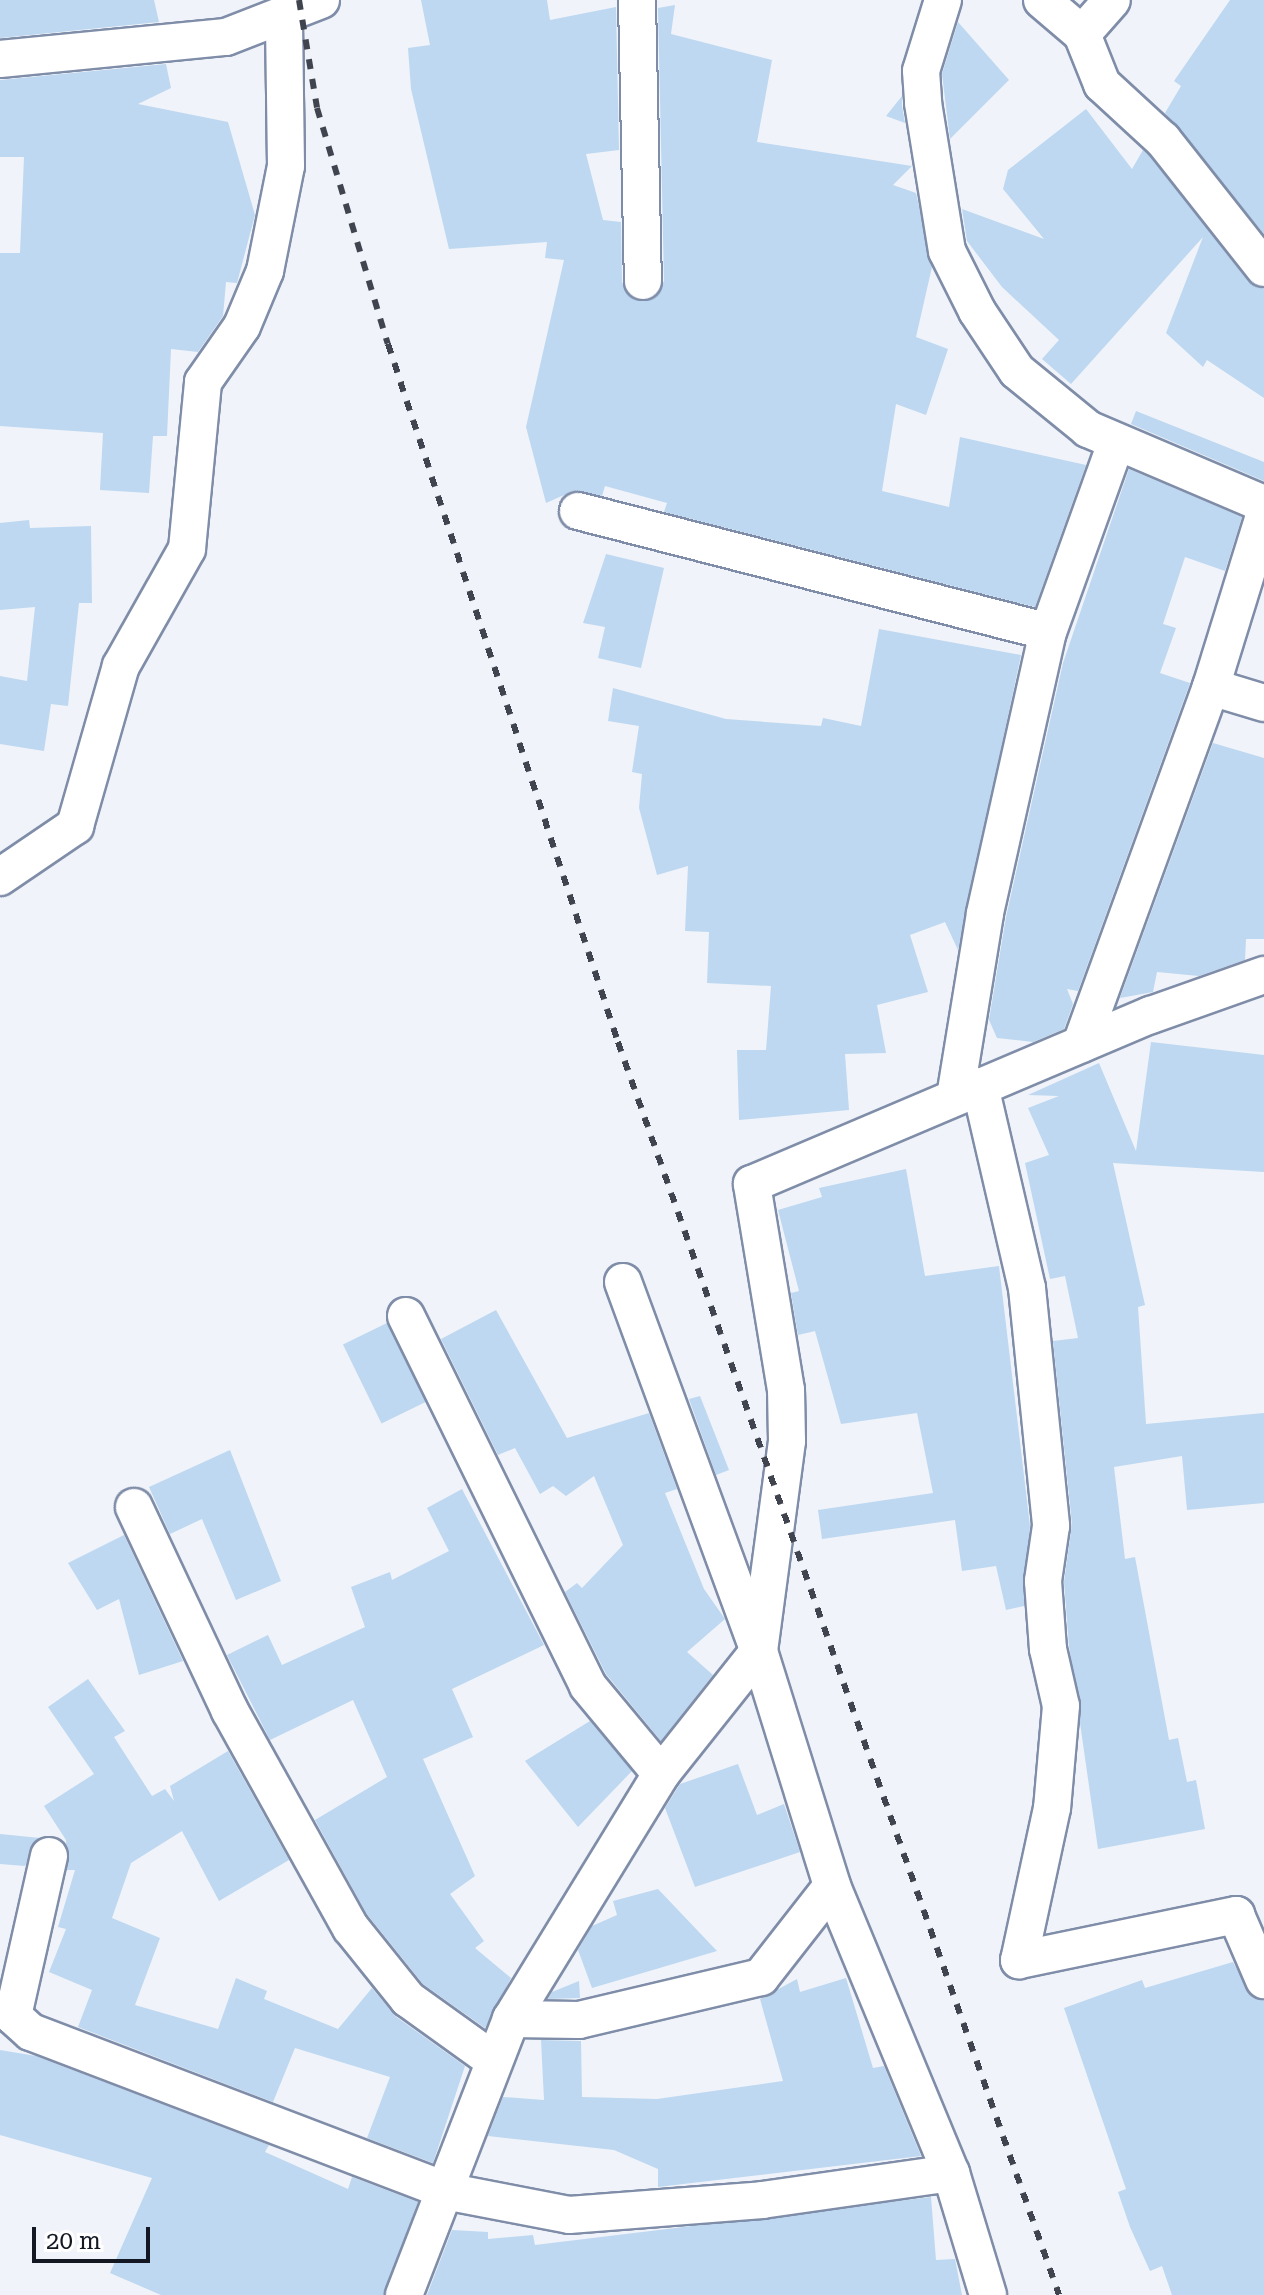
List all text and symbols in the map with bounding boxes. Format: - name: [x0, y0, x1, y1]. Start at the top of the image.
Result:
- scale bar: [36, 2211, 154, 2261]
- text: 20 m: [46, 2227, 101, 2255]

